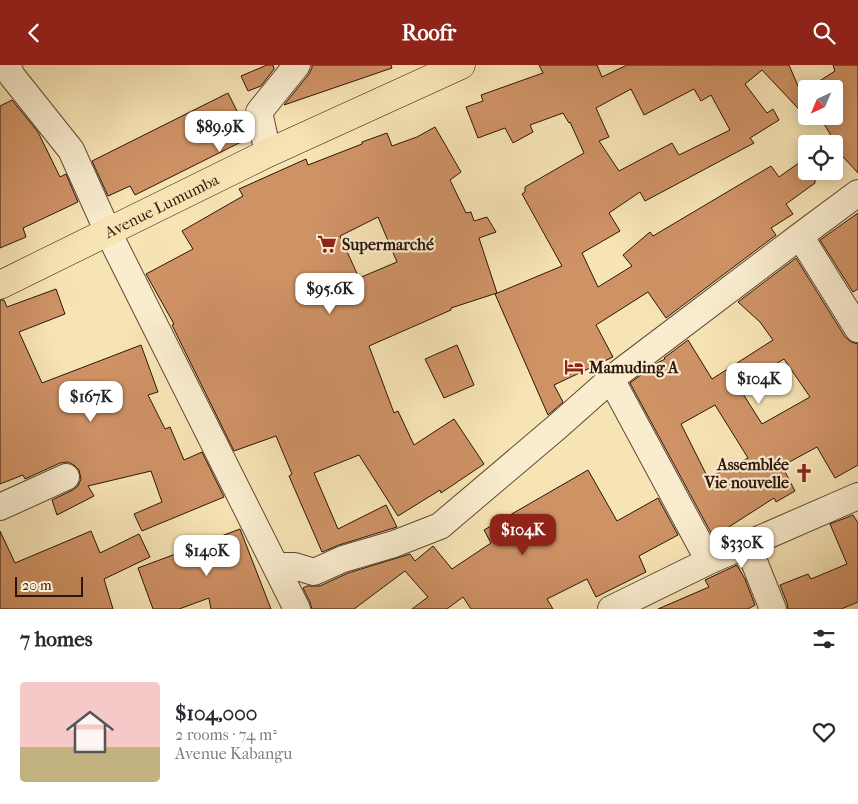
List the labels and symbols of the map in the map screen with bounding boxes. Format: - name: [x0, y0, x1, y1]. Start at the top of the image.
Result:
- north arrow: [798, 80, 842, 125]
- pin: $89.9K: [179, 111, 261, 153]
- street label: Avenue Lumumba: [101, 170, 223, 243]
- supermarket icon: Supermarché: [316, 233, 338, 255]
- place label: Supermarché: [342, 235, 434, 255]
- pin: $95.6K: [289, 273, 371, 315]
- hotel icon: Mamuding A: [563, 356, 585, 378]
- place label: Mamuding A: [588, 358, 679, 378]
- pin: $104K: [724, 363, 794, 405]
- pin: $167K: [56, 381, 126, 423]
- place label: Assemblée Vie nouvelle: [703, 455, 789, 492]
- church icon: Assemblée Vie nouvelle: [793, 462, 815, 484]
- pin: $104K: [488, 513, 558, 556]
- pin: $330K: [707, 527, 777, 569]
- pin: $140K: [172, 535, 242, 577]
- scale bar: [15, 574, 82, 597]

